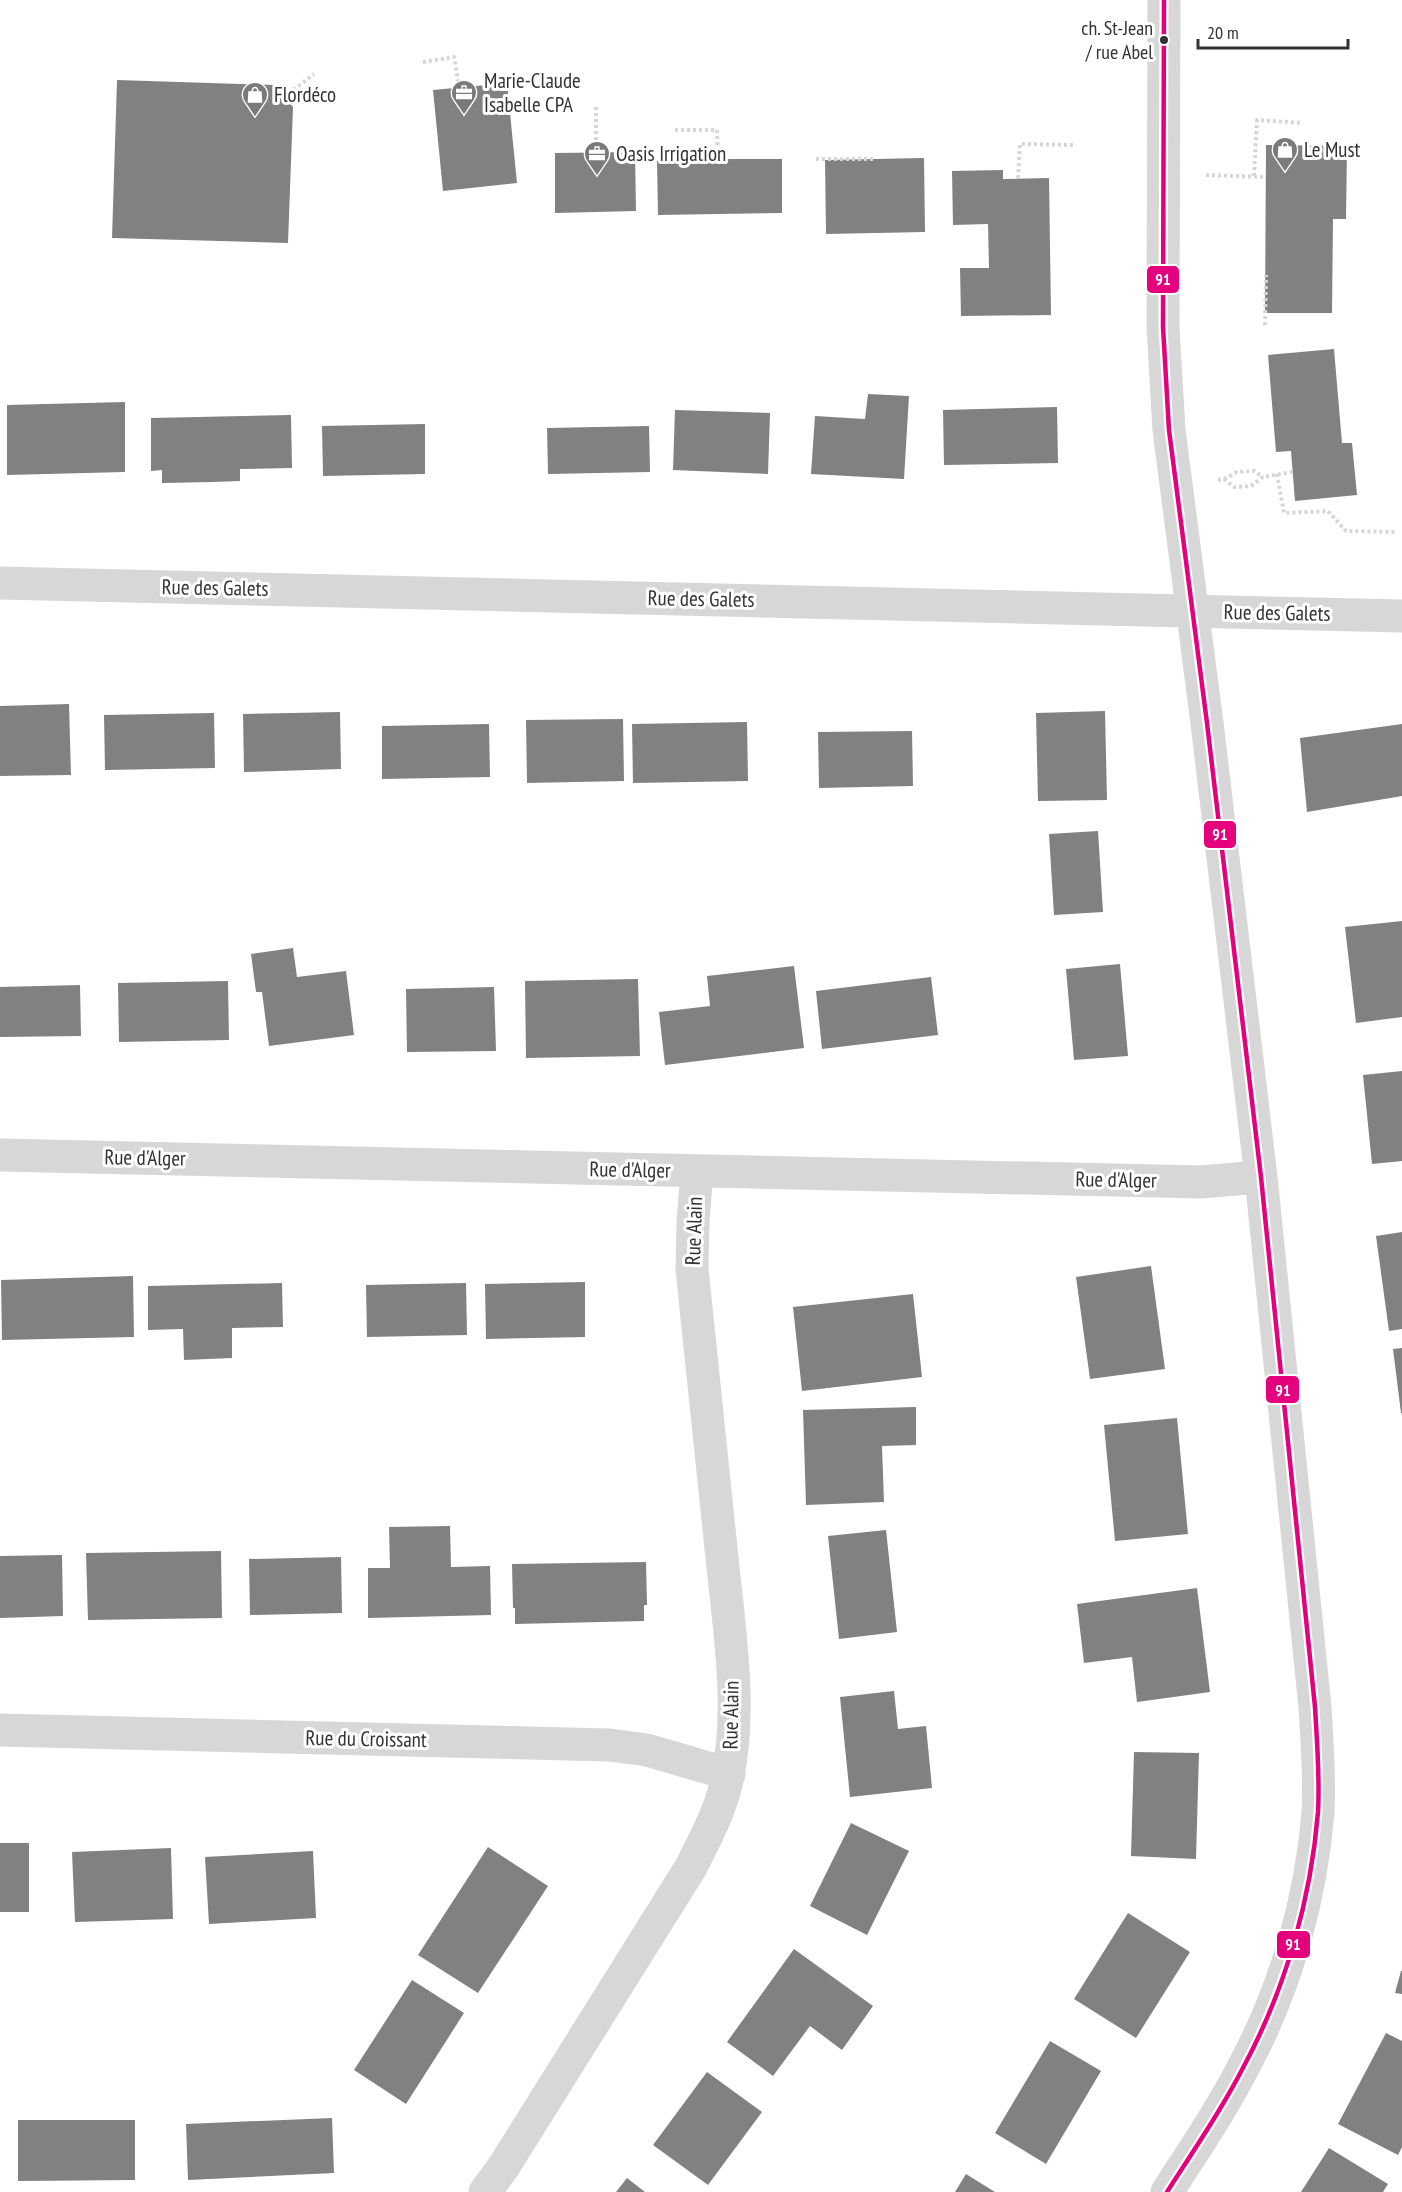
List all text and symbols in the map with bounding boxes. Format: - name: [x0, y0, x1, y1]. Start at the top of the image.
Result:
- scale bar: [1198, 12, 1348, 50]
- place label: ch. St-Jean / rue Abel: [1081, 15, 1153, 65]
- text: 20 m: [1207, 21, 1239, 44]
- marker: ch. St-Jean / rue Abel: [1158, 34, 1170, 46]
- place label: Marie-Claude Isabelle CPA: [484, 67, 581, 118]
- office icon: Marie-Claude Isabelle CPA: [449, 78, 479, 116]
- shop icon: Flordéco: [240, 80, 270, 118]
- place label: Flordéco: [274, 81, 336, 108]
- shop icon: Le Must: [1270, 135, 1300, 173]
- place label: Le Must: [1304, 136, 1361, 163]
- office icon: Oasis Irrigation: [582, 139, 612, 177]
- place label: Oasis Irrigation: [616, 140, 726, 167]
- line badge: 91: [1146, 265, 1180, 294]
- text: 91: [1155, 269, 1171, 289]
- street label: Rue des Galets: [161, 573, 269, 602]
- street label: Rue des Galets: [647, 584, 755, 613]
- street label: Rue des Galets: [1223, 598, 1331, 627]
- line badge: 91: [1203, 820, 1237, 849]
- text: 91: [1212, 824, 1228, 844]
- street label: Rue d'Alger: [104, 1143, 186, 1172]
- street label: Rue d'Alger: [589, 1155, 671, 1184]
- street label: Rue d'Alger: [1075, 1165, 1157, 1194]
- street label: Rue Alain: [679, 1196, 708, 1266]
- line badge: 91: [1265, 1375, 1300, 1404]
- text: 91: [1275, 1380, 1291, 1400]
- street label: Rue Alain: [716, 1680, 745, 1750]
- street label: Rue du Croissant: [305, 1724, 427, 1753]
- line badge: 91: [1276, 1930, 1311, 1959]
- text: 91: [1285, 1934, 1301, 1954]

